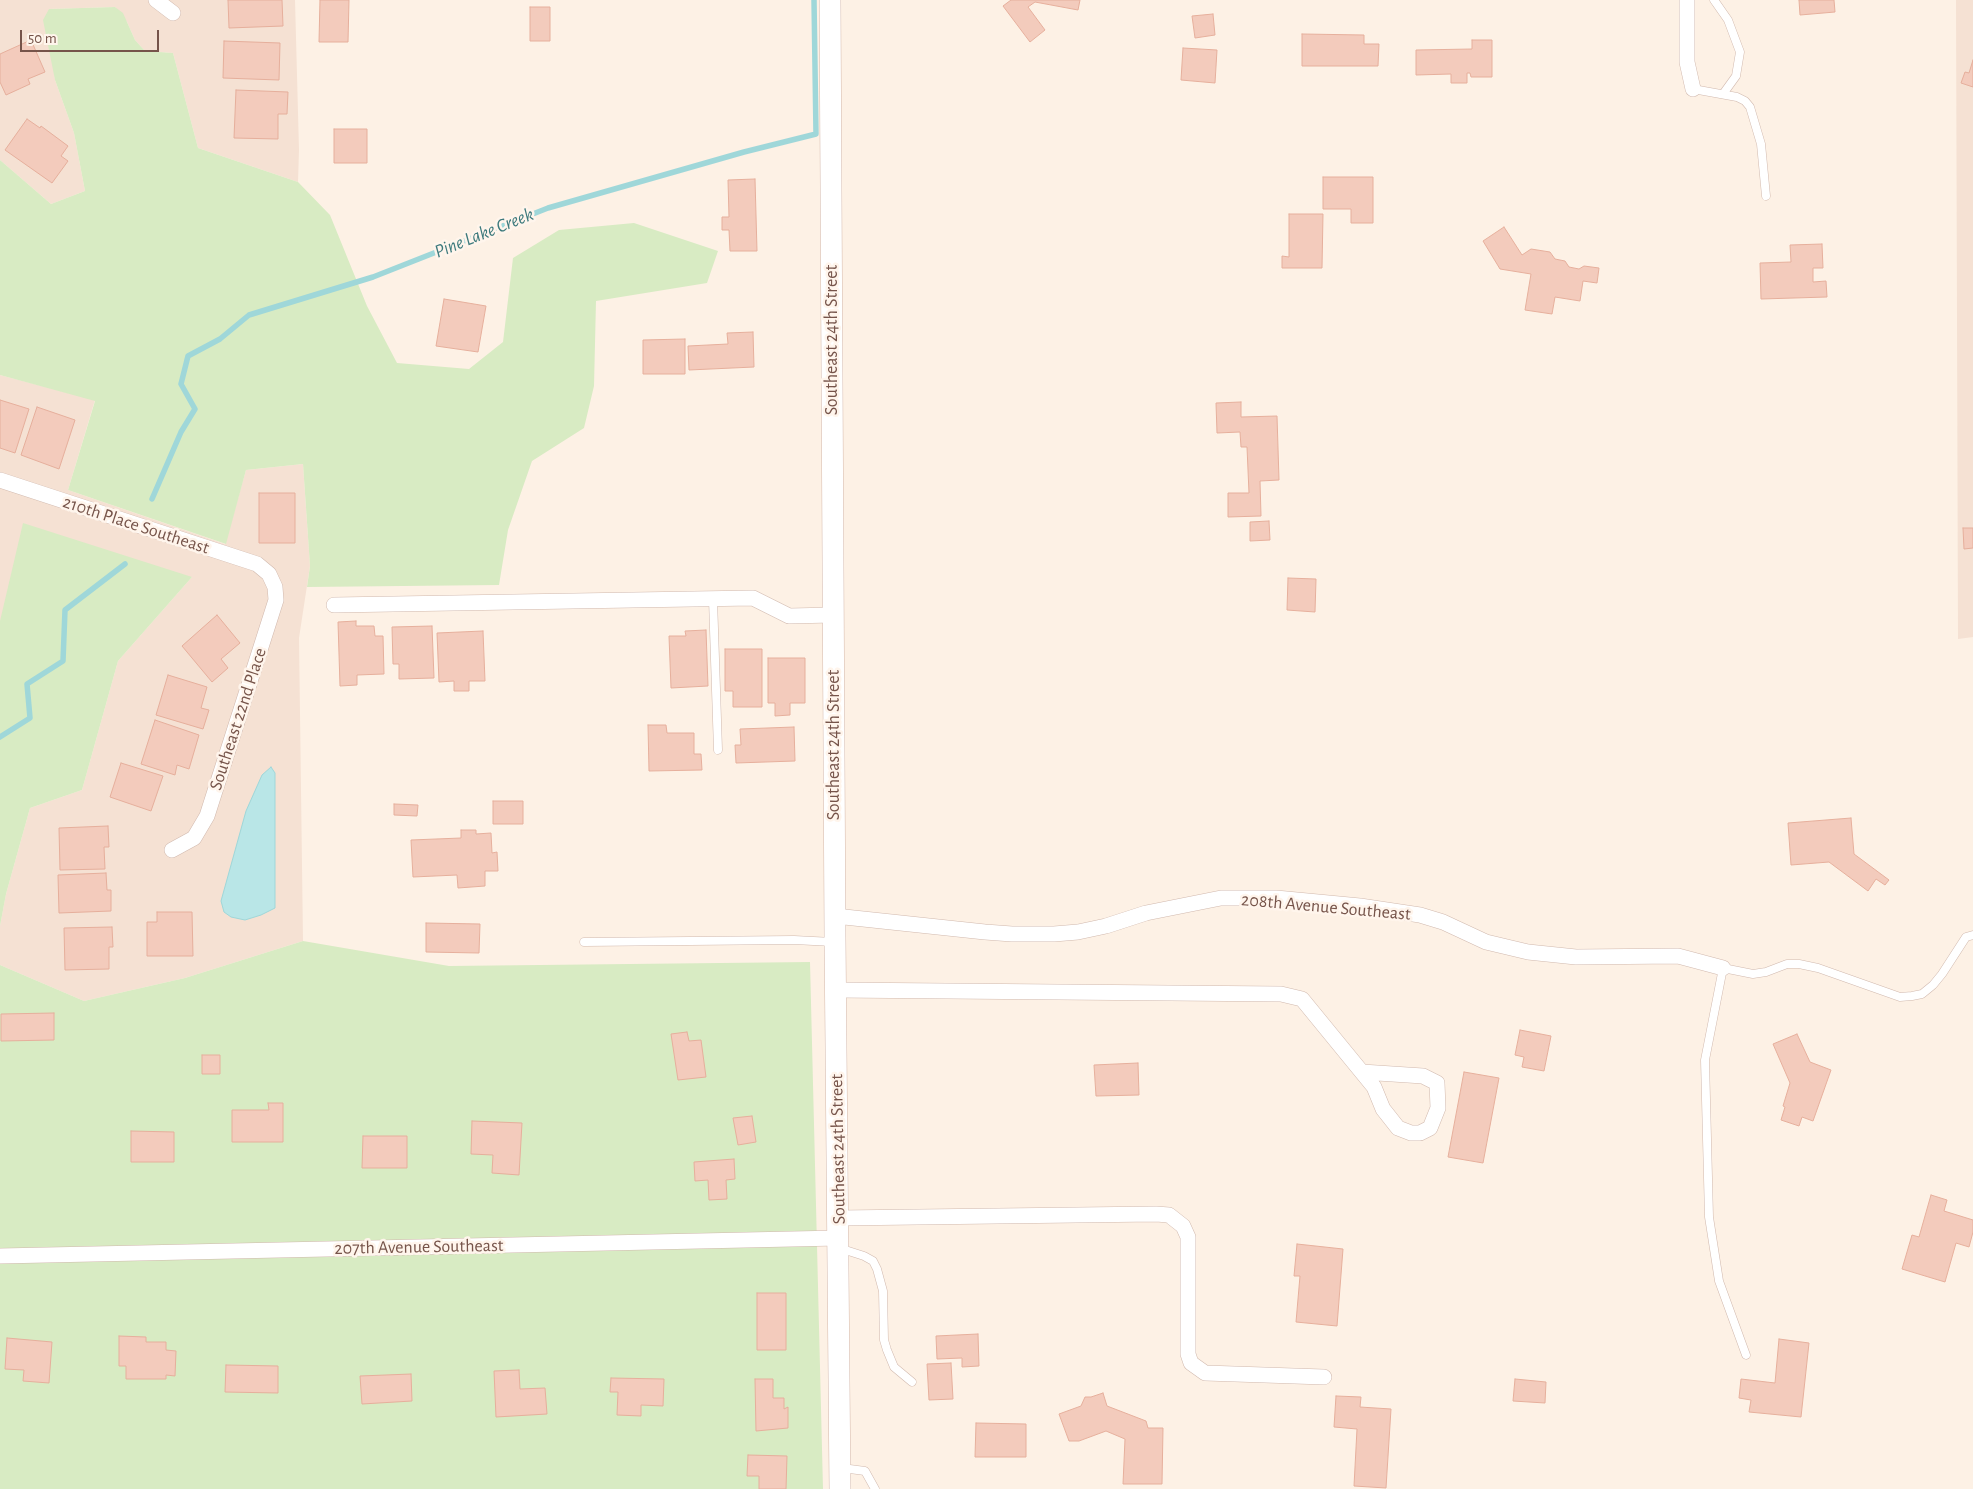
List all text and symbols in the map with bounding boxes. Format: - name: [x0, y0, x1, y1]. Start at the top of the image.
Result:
- scale bar: [22, 20, 161, 52]
- text: 50 m: [28, 31, 57, 46]
- water label: Pine Lake Creek: [431, 203, 537, 263]
- street label: Southeast 24th Street: [821, 265, 843, 415]
- street label: 210th Place Southeast: [60, 491, 212, 559]
- street label: Southeast 22nd Place: [205, 645, 271, 793]
- street label: Southeast 24th Street: [823, 670, 845, 820]
- street label: 208th Avenue Southeast: [1240, 889, 1412, 925]
- street label: Southeast 24th Street: [826, 1074, 850, 1224]
- street label: 207th Avenue Southeast: [334, 1235, 504, 1259]

